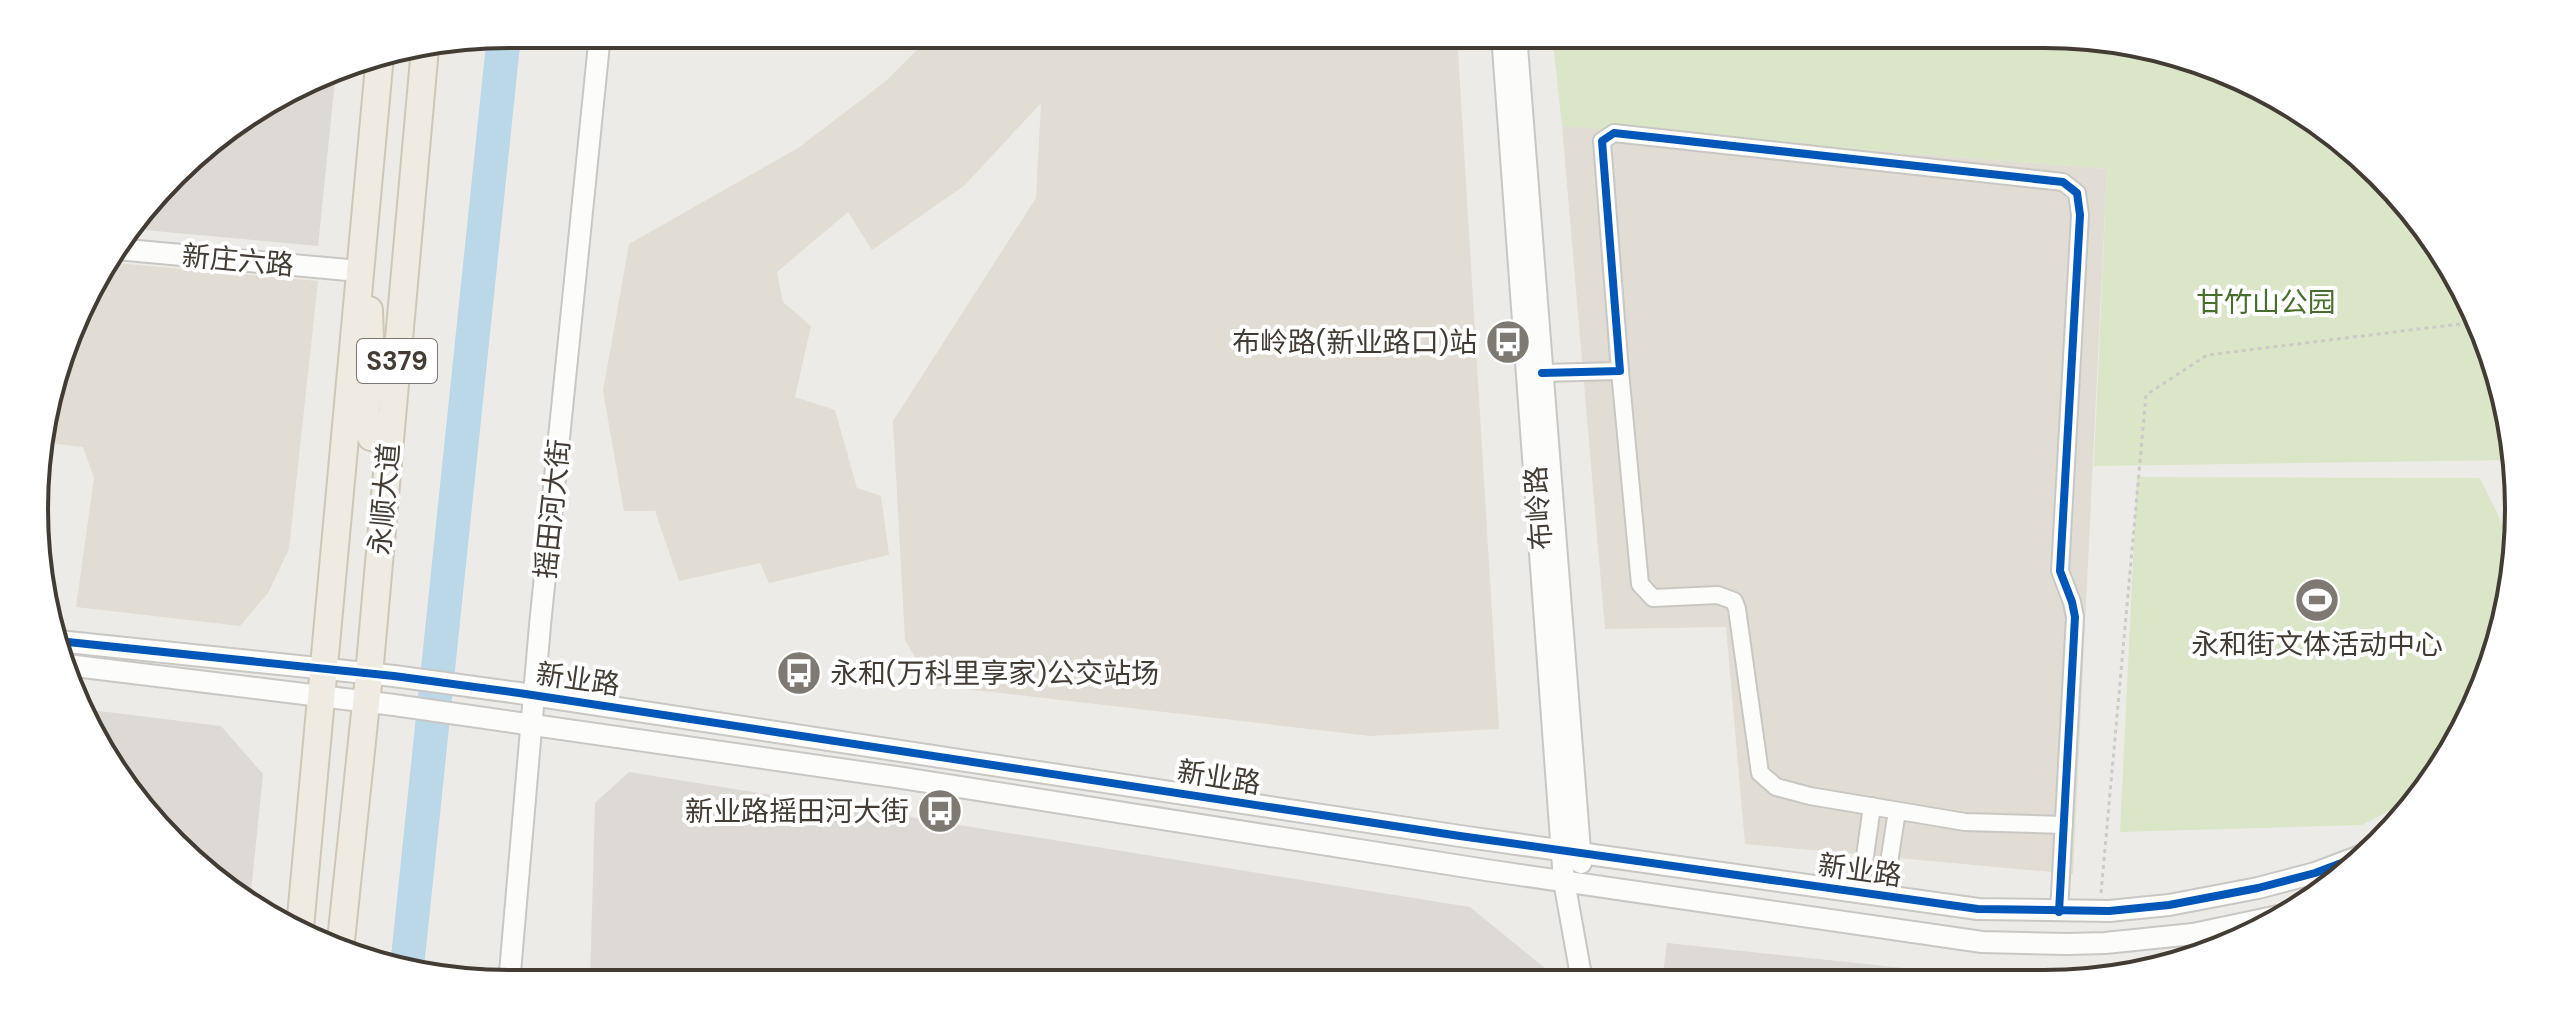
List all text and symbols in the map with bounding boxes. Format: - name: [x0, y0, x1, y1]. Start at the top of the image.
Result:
- street label: 新庄六路: [181, 237, 295, 284]
- park label: 甘竹山公园: [2196, 284, 2336, 321]
- bus stop icon: 布岭路(新业路口)站: [1484, 318, 1532, 366]
- place label: 布岭路(新业路口)站: [1232, 324, 1477, 361]
- road number: S379: [357, 339, 437, 383]
- street label: 摇田河大街: [527, 437, 578, 581]
- street label: 永顺大道: [361, 442, 408, 556]
- street label: 布岭路: [1517, 465, 1560, 551]
- sports icon: 永和街文体活动中心: [2293, 576, 2341, 624]
- place label: 永和街文体活动中心: [2191, 626, 2443, 663]
- bus stop icon: 永和(万科里享家)公交站场: [775, 649, 823, 697]
- street label: 新业路: [534, 655, 622, 704]
- place label: 永和(万科里享家)公交站场: [830, 655, 1159, 692]
- street label: 新业路: [1175, 753, 1263, 802]
- bus stop icon: 新业路摇田河大街: [916, 787, 964, 835]
- place label: 新业路摇田河大街: [685, 793, 909, 830]
- street label: 新业路: [1816, 846, 1904, 895]

